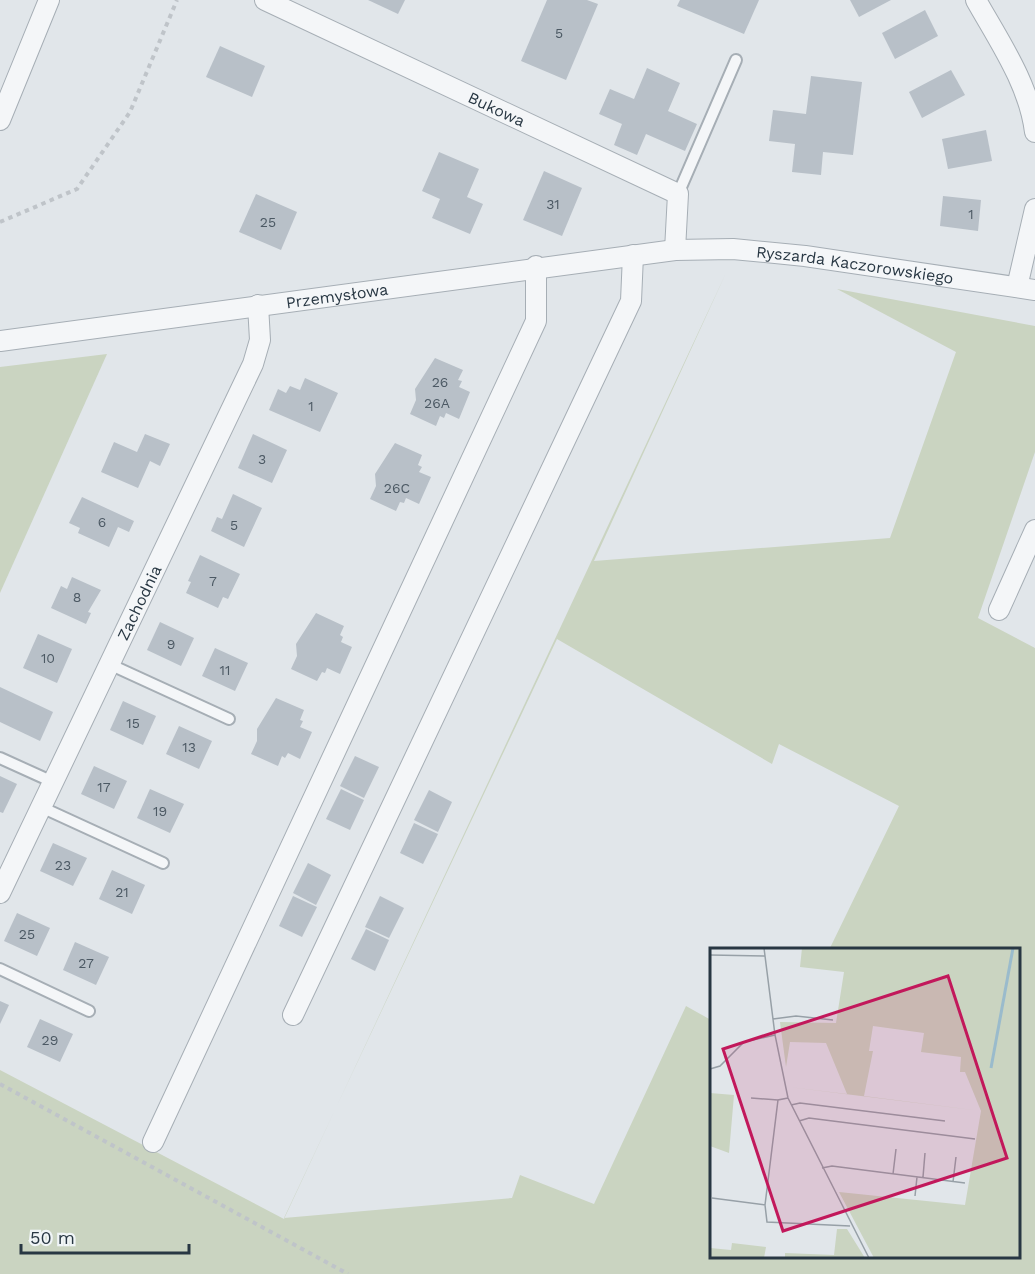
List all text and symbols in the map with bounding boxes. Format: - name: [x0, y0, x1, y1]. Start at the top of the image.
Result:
- house number: 5: [555, 25, 563, 41]
- street label: Bukowa: [465, 87, 528, 130]
- house number: 31: [546, 196, 560, 212]
- house number: 1: [968, 206, 974, 222]
- house number: 25: [260, 214, 276, 230]
- street label: Ryszarda Kaczorowskiego: [755, 242, 955, 287]
- street label: Przemysłowa: [285, 279, 389, 312]
- house number: 26: [432, 374, 448, 390]
- house number: 26A: [424, 395, 450, 411]
- house number: 1: [308, 398, 314, 414]
- house number: 3: [258, 451, 266, 467]
- house number: 26C: [384, 480, 410, 496]
- house number: 6: [98, 514, 106, 530]
- house number: 5: [230, 517, 238, 533]
- street label: Zachodnia: [113, 562, 165, 643]
- house number: 7: [209, 573, 217, 589]
- house number: 8: [73, 589, 81, 605]
- house number: 9: [167, 636, 175, 652]
- house number: 10: [41, 650, 55, 666]
- house number: 11: [220, 662, 230, 678]
- house number: 15: [126, 715, 140, 731]
- house number: 13: [182, 739, 196, 755]
- house number: 17: [97, 779, 111, 795]
- house number: 19: [153, 803, 167, 819]
- house number: 23: [55, 857, 71, 873]
- house number: 21: [115, 884, 129, 900]
- house number: 25: [19, 926, 35, 942]
- inset map: [710, 948, 1020, 1259]
- house number: 27: [78, 955, 94, 971]
- house number: 29: [42, 1032, 58, 1048]
- scale bar: [21, 1217, 189, 1255]
- text: 50 m: [30, 1227, 75, 1248]

